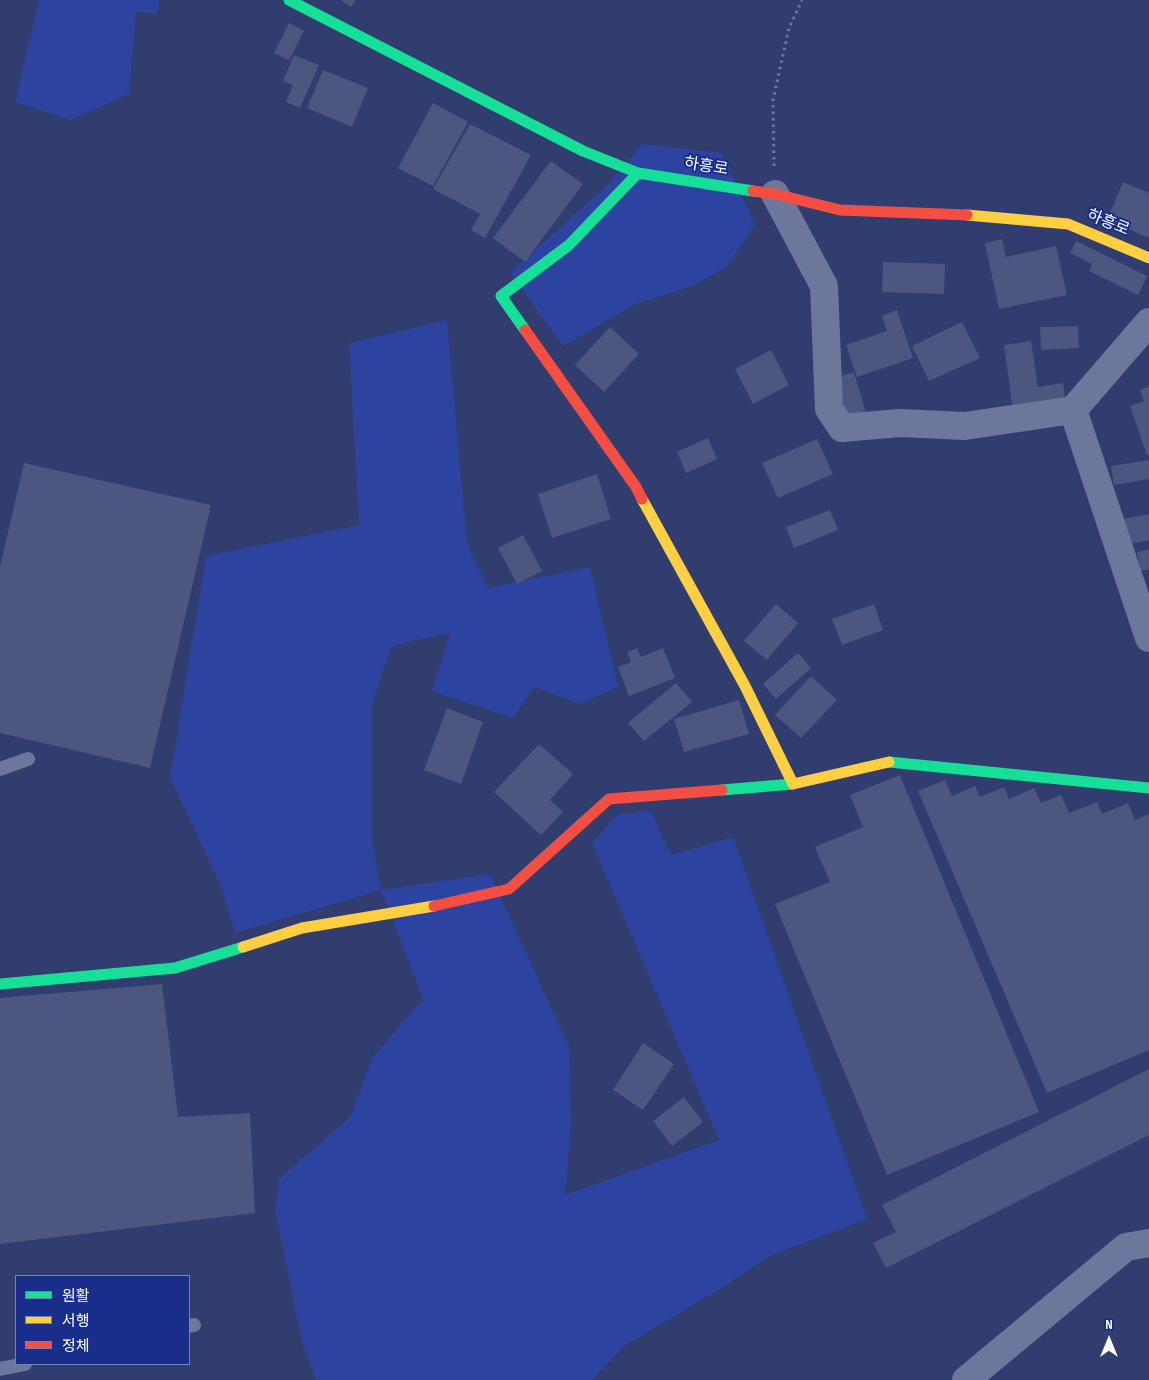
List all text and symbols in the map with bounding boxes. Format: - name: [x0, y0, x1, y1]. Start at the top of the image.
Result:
- street label: 하흥로: [683, 154, 729, 180]
- street label: 하흥로: [1084, 206, 1132, 240]
- legend: [15, 1275, 190, 1365]
- text: 원활: [62, 1287, 90, 1306]
- text: 서행: [62, 1312, 90, 1331]
- north arrow: [1084, 1315, 1134, 1365]
- text: N: [1105, 1316, 1113, 1333]
- text: 정체: [62, 1337, 90, 1356]

